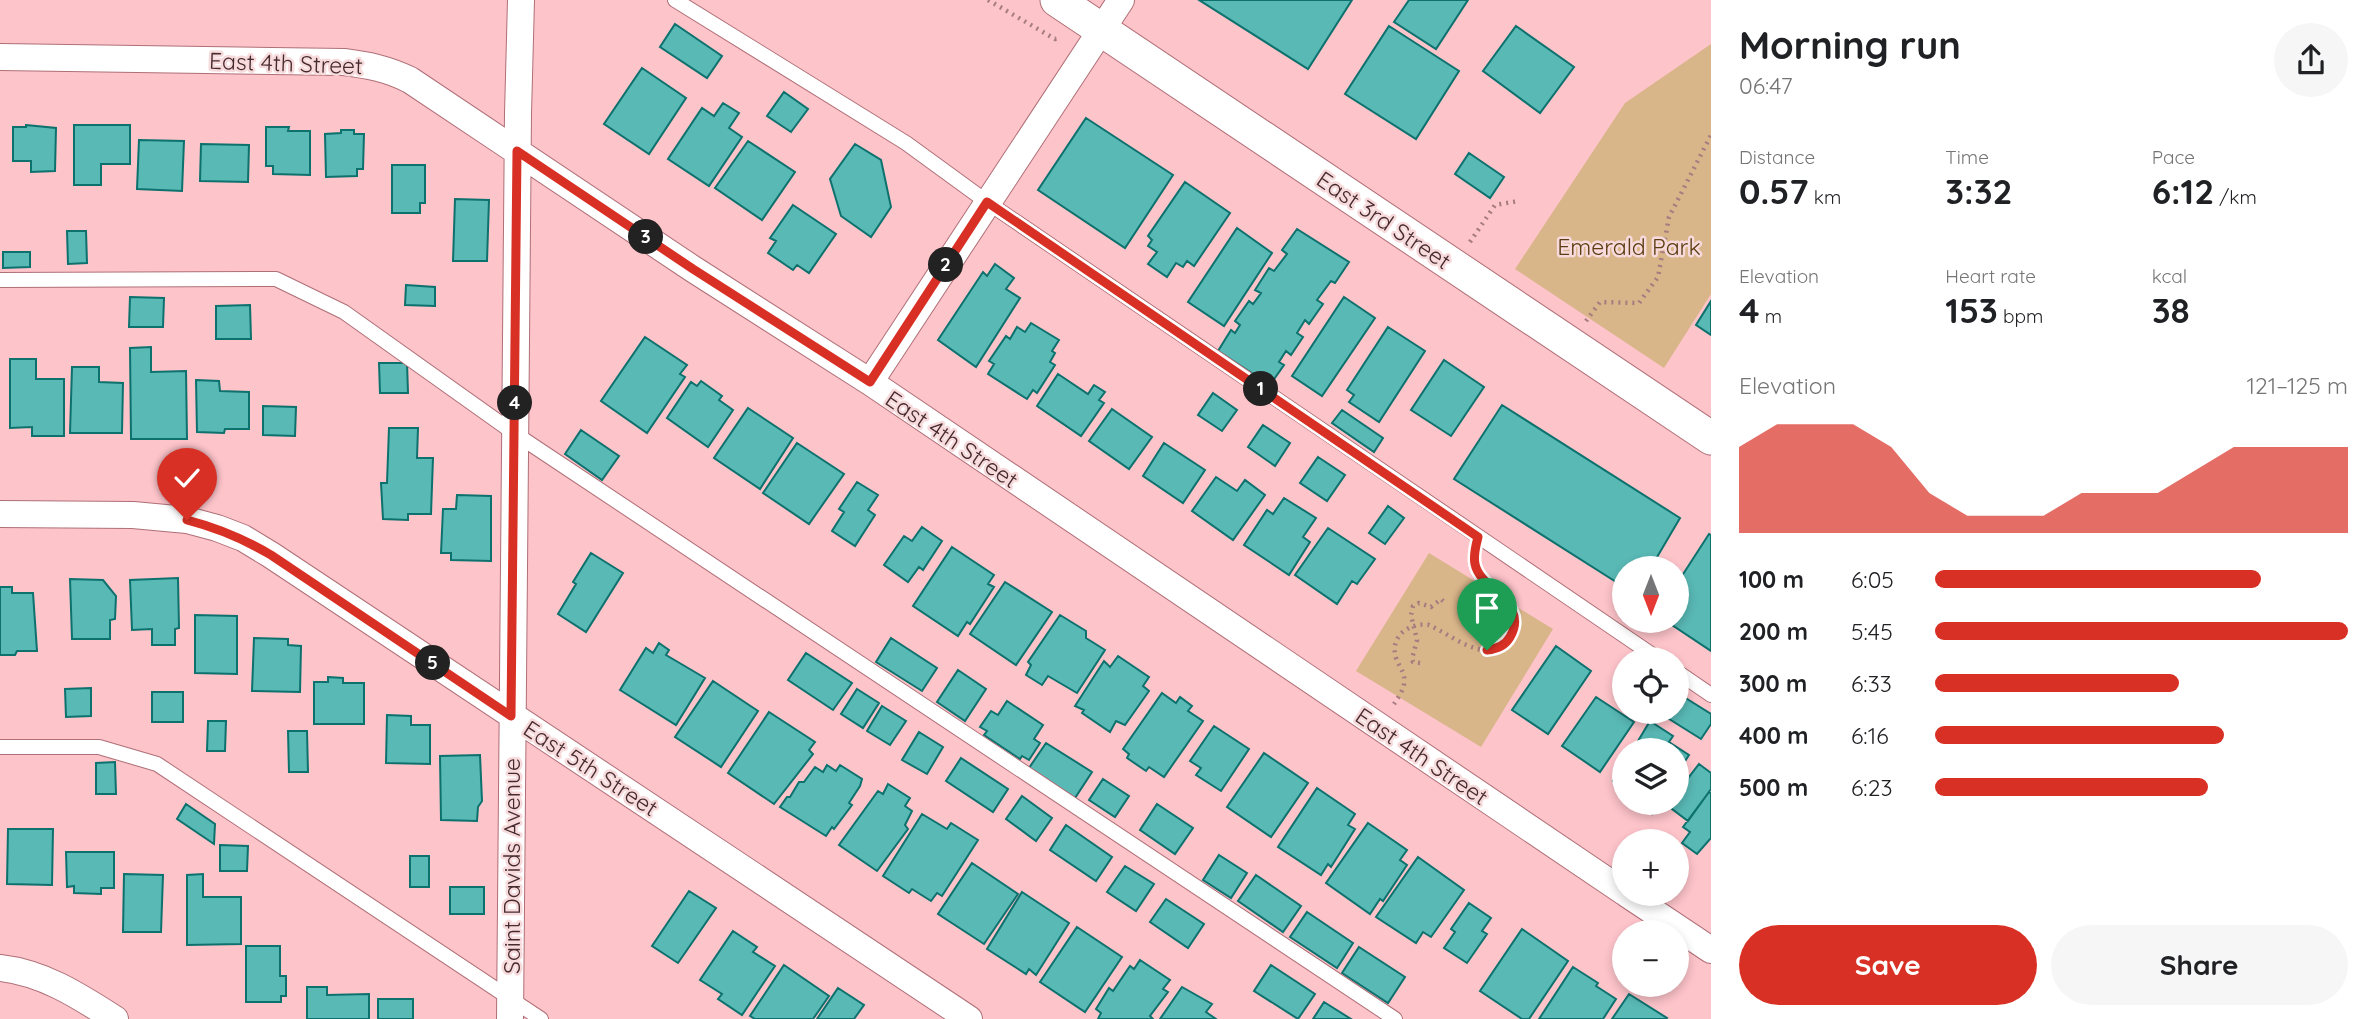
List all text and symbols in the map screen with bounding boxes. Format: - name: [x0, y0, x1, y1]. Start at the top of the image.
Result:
- text: Morning run: [1739, 21, 1961, 69]
- button: share: [2274, 23, 2348, 97]
- street label: East 4th Street: [209, 46, 364, 80]
- text: 06:47: [1739, 71, 1793, 100]
- text: Distance: [1739, 145, 1815, 169]
- text: Time: [1945, 145, 1989, 169]
- text: Pace: [2152, 145, 2195, 169]
- street label: East 3rd Street: [1311, 165, 1457, 276]
- text: 0.57: [1739, 169, 1809, 213]
- text: 3:32: [1945, 169, 2012, 213]
- text: 6:12: [2152, 169, 2214, 213]
- text: km: [1809, 185, 1841, 209]
- text: /km: [2214, 185, 2257, 209]
- pin: 3: [628, 219, 664, 254]
- text: 3: [640, 224, 651, 248]
- park label: Emerald Park: [1557, 232, 1701, 261]
- pin: 2: [928, 247, 964, 282]
- text: 2: [940, 252, 951, 276]
- text: Elevation: [1739, 264, 1819, 288]
- text: Heart rate: [1945, 264, 2036, 288]
- text: kcal: [2152, 264, 2187, 288]
- text: 4: [1739, 288, 1760, 332]
- text: 153: [1945, 288, 1998, 332]
- text: 38: [2152, 288, 2190, 332]
- text: m: [1760, 304, 1782, 328]
- text: bpm: [1998, 304, 2043, 328]
- text: Elevation: [1739, 371, 1836, 400]
- text: 121–125 m: [2247, 371, 2348, 400]
- pin: 1: [1244, 372, 1278, 406]
- text: 1: [1257, 376, 1264, 400]
- street label: East 4th Street: [880, 384, 1024, 494]
- pin: 4: [498, 386, 532, 420]
- text: 4: [509, 390, 520, 414]
- pin: [157, 448, 217, 520]
- icon: check: [168, 459, 206, 497]
- north arrow: [1612, 556, 1689, 634]
- map controls: [1612, 556, 1689, 997]
- text: 100 m: [1739, 565, 1804, 594]
- text: 6:05: [1851, 565, 1894, 594]
- pin: [1457, 578, 1517, 650]
- icon: arrive: [1468, 589, 1506, 627]
- text: 200 m: [1739, 617, 1808, 646]
- text: 5:45: [1851, 617, 1893, 646]
- pin: 5: [416, 646, 450, 680]
- button: locate: [1612, 647, 1689, 724]
- text: 5: [427, 650, 438, 674]
- text: 300 m: [1739, 669, 1807, 698]
- text: 6:33: [1851, 669, 1892, 698]
- street label: East 4th Street: [1350, 701, 1494, 811]
- street label: East 5th Street: [518, 714, 664, 822]
- text: 400 m: [1739, 721, 1808, 750]
- text: 6:16: [1851, 721, 1889, 750]
- button: layers: [1612, 738, 1689, 815]
- street label: Saint Davids Avenue: [497, 758, 526, 974]
- text: 500 m: [1739, 773, 1808, 802]
- text: 6:23: [1851, 773, 1892, 802]
- button: +: [1612, 829, 1689, 906]
- button: −: [1612, 920, 1689, 997]
- button: Save: [1739, 925, 2037, 1005]
- button: Share: [2051, 925, 2348, 1005]

